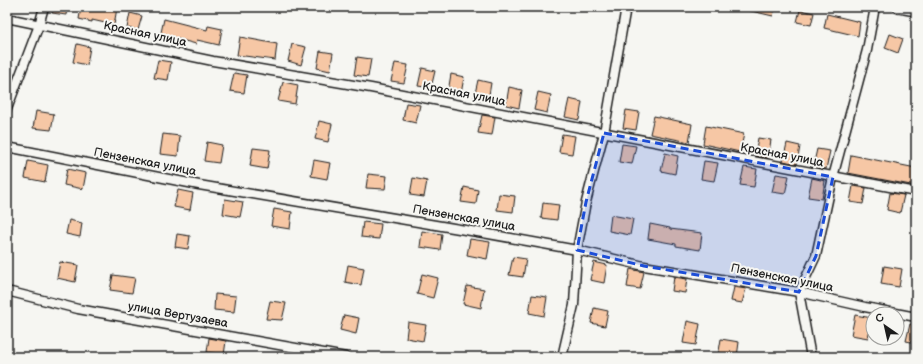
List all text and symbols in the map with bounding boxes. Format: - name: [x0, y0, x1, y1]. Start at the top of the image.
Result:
- street label: Красная улица: [102, 18, 188, 50]
- street label: Красная улица: [421, 79, 507, 109]
- street label: Красная улица: [739, 140, 825, 170]
- street label: Пензенская улица: [93, 145, 197, 179]
- street label: Пензенская улица: [411, 202, 517, 234]
- street label: Пензенская улица: [730, 261, 834, 295]
- street label: улица Вертузаева: [127, 299, 229, 331]
- north arrow: [865, 306, 905, 346]
- text: С: [873, 310, 887, 326]

